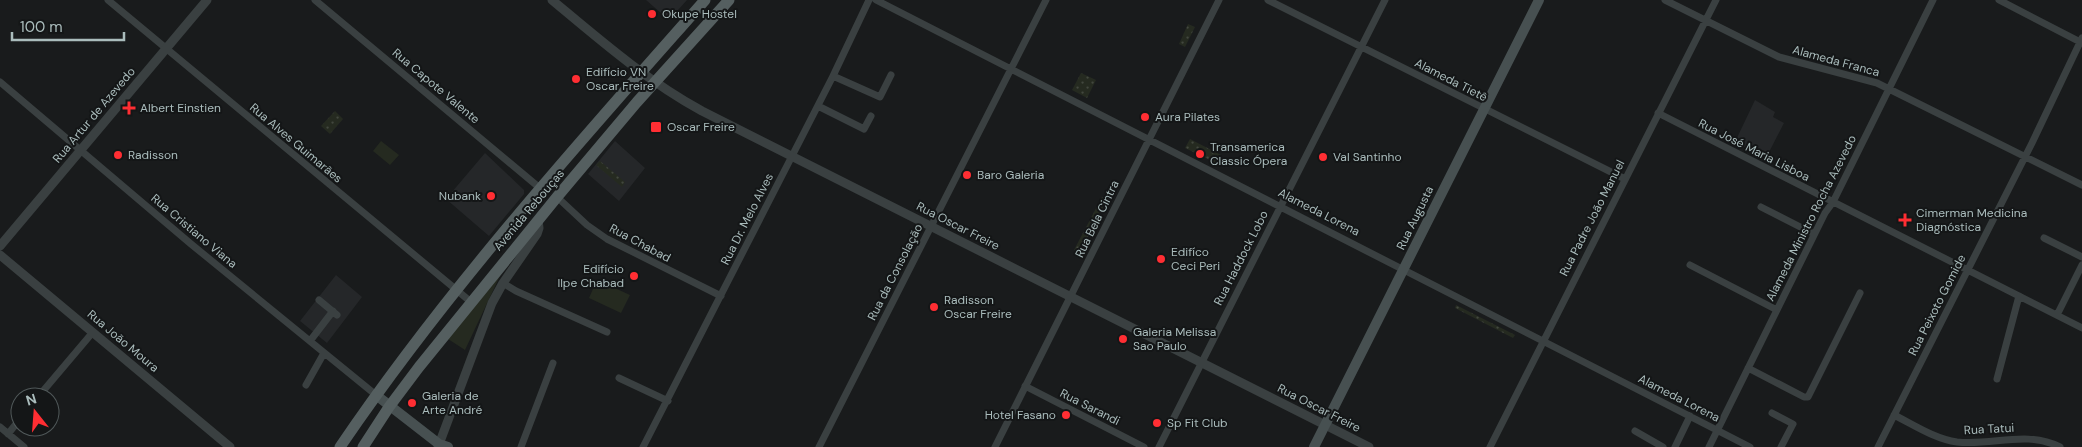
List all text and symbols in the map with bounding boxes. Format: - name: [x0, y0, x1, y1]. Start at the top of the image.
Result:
- place label: Okupe Hostel: [662, 6, 737, 22]
- marker: Okupe Hostel: [646, 8, 658, 20]
- scale bar: [12, 10, 125, 42]
- text: 100 m: [20, 17, 63, 37]
- street label: Alameda Franca: [1791, 42, 1881, 80]
- street label: Rua Capote Valente: [389, 45, 483, 127]
- street label: Alameda Tietê: [1412, 55, 1490, 105]
- street label: Rua Artur de Azevedo: [49, 64, 139, 166]
- place label: Edifício VN Oscar Freire: [586, 64, 654, 94]
- marker: Edifício VN Oscar Freire: [570, 73, 582, 85]
- street label: Rua Alves Guimarães: [246, 99, 346, 187]
- place label: Albert Einstien: [140, 100, 221, 116]
- marker: Albert Einstien: [122, 101, 136, 115]
- place label: Aura Pilates: [1155, 109, 1220, 125]
- marker: Aura Pilates: [1139, 111, 1151, 123]
- street label: Rua José Maria Lisboa: [1696, 115, 1812, 185]
- place label: Oscar Freire: [667, 119, 735, 135]
- marker: Oscar Freire: [649, 120, 663, 134]
- street label: Alameda Ministro Rocha Azevedo: [1762, 132, 1860, 304]
- place label: Transamerica Classic Ópera: [1210, 139, 1287, 169]
- place label: Radisson: [128, 147, 178, 163]
- marker: Transamerica Classic Ópera: [1194, 148, 1206, 160]
- marker: Radisson: [112, 149, 124, 161]
- place label: Val Santinho: [1333, 149, 1402, 165]
- marker: Val Santinho: [1317, 151, 1329, 163]
- street label: Rua Padre João Manuel: [1556, 157, 1628, 279]
- street label: Avenida Rebouças: [490, 166, 568, 254]
- place label: Baro Galeria: [977, 167, 1044, 183]
- marker: Baro Galeria: [961, 169, 973, 181]
- street label: Rua Dr. Melo Alves: [717, 170, 777, 268]
- street label: Rua Bela Cintra: [1071, 178, 1123, 260]
- street label: Rua Augusta: [1393, 183, 1437, 253]
- street label: Alameda Lorena: [1275, 185, 1363, 239]
- place label: Nubank: [439, 188, 481, 204]
- street label: Rua Cristiano Viana: [148, 190, 240, 272]
- marker: Nubank: [485, 190, 497, 202]
- street label: Rua Oscar Freire: [914, 198, 1003, 254]
- place label: Cimerman Medicina Diagnóstica: [1916, 205, 2027, 235]
- street label: Rua Haddock Lobo: [1210, 208, 1272, 308]
- marker: Cimerman Medicina Diagnóstica: [1898, 213, 1912, 227]
- street label: Rua Chabad: [607, 220, 673, 266]
- street label: Rua da Consolação: [864, 221, 926, 323]
- place label: Edifíco Ceci Peri: [1171, 244, 1220, 274]
- street label: Rua Peixoto Gomide: [1905, 251, 1970, 358]
- marker: Edifíco Ceci Peri: [1155, 253, 1167, 265]
- place label: Edifício Ilpe Chabad: [557, 261, 624, 291]
- marker: Edifício Ilpe Chabad: [628, 270, 640, 282]
- place label: Radisson Oscar Freire: [944, 292, 1012, 322]
- marker: Radisson Oscar Freire: [928, 301, 940, 313]
- street label: Rua João Moura: [84, 306, 162, 376]
- place label: Galeria Melissa Sao Paulo: [1133, 324, 1216, 354]
- marker: Galeria Melissa Sao Paulo: [1117, 333, 1129, 345]
- street label: Alameda Lorena: [1635, 371, 1723, 425]
- street label: Rua Oscar Freire: [1275, 380, 1364, 436]
- street label: Rua Sarandi: [1057, 385, 1123, 429]
- north arrow: [10, 387, 60, 437]
- place label: Galeria de Arte André: [422, 388, 483, 418]
- text: N: [24, 389, 39, 410]
- marker: Galeria de Arte André: [406, 397, 418, 409]
- place label: Hotel Fasano: [985, 407, 1056, 423]
- marker: Hotel Fasano: [1060, 409, 1072, 421]
- place label: Sp Fit Club: [1167, 415, 1228, 431]
- marker: Sp Fit Club: [1151, 417, 1163, 429]
- street label: Rua Tatui: [1963, 420, 2015, 438]

